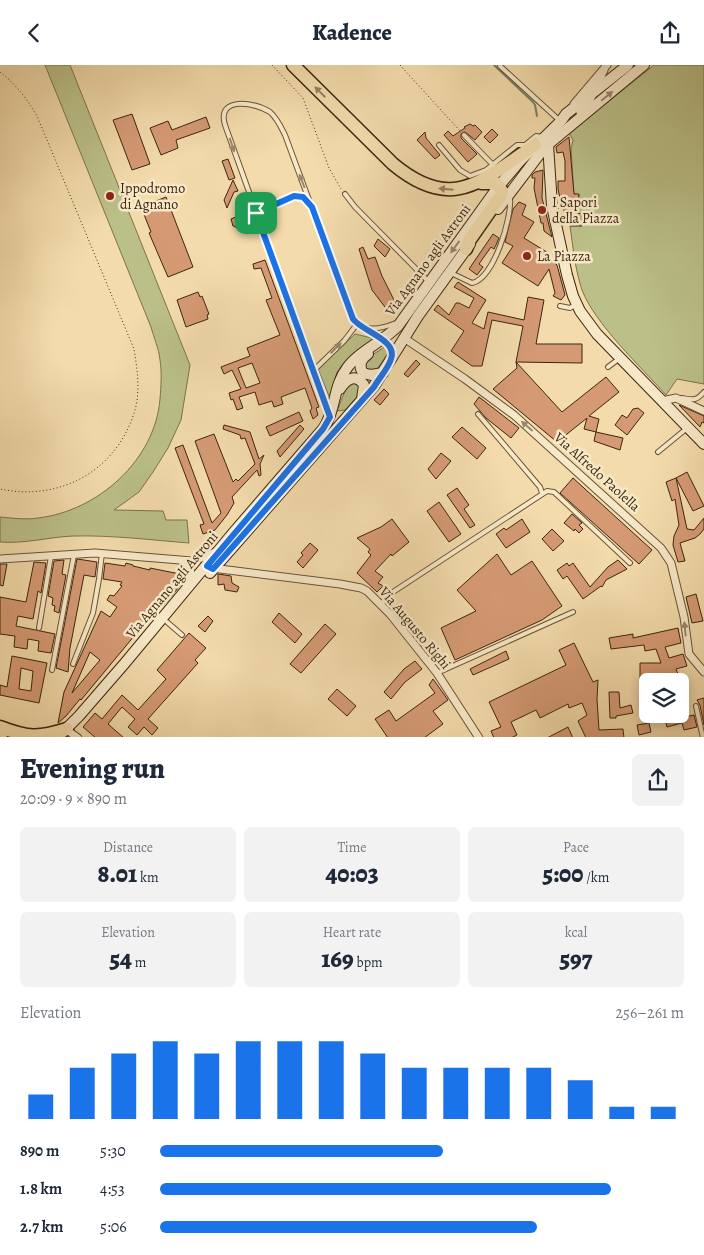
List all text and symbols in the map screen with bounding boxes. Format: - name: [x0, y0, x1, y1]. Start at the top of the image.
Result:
- text: Kadence: [312, 18, 392, 48]
- icon: back: [20, 19, 48, 47]
- icon: share: [656, 19, 684, 47]
- one-way arrow: [315, 86, 327, 98]
- one-way arrow: [600, 90, 613, 101]
- one-way arrow: [228, 138, 236, 153]
- one-way arrow: [298, 173, 306, 188]
- place label: Ippodromo di Agnano: [120, 179, 185, 214]
- one-way arrow: [438, 185, 454, 193]
- marker: Ippodromo di Agnano: [104, 190, 116, 202]
- pin: [235, 192, 277, 234]
- place label: I Sapori della Piazza: [552, 193, 620, 228]
- icon: arrive: [242, 199, 270, 227]
- street label: Via Agnano agli Astroni: [380, 200, 475, 321]
- marker: I Sapori della Piazza: [536, 204, 548, 216]
- one-way arrow: [450, 240, 460, 254]
- place label: La Piazza: [537, 247, 591, 266]
- marker: La Piazza: [521, 250, 533, 262]
- one-way arrow: [330, 342, 342, 354]
- one-way arrow: [521, 420, 533, 432]
- street label: Via Alfredo Paolella: [549, 428, 645, 516]
- street label: Via Agnano agli Astroni: [121, 528, 222, 643]
- street label: Via Augusto Righi: [374, 582, 455, 673]
- one-way arrow: [681, 621, 689, 637]
- map controls: [639, 673, 689, 723]
- button: layers: [639, 673, 689, 723]
- text: Evening run: [20, 750, 165, 788]
- button: share: [632, 754, 684, 806]
- text: 20:09 · 9 × 890 m: [20, 788, 127, 810]
- text: Distance: [103, 838, 153, 857]
- text: Time: [337, 838, 367, 857]
- text: Pace: [563, 838, 589, 857]
- text: 8.01: [97, 857, 137, 891]
- text: 40:03: [325, 857, 379, 891]
- text: 5:00: [543, 857, 583, 891]
- text: km: [137, 868, 159, 887]
- text: /km: [583, 868, 609, 887]
- text: Elevation: [101, 923, 155, 942]
- text: Heart rate: [323, 923, 381, 942]
- text: kcal: [565, 923, 587, 942]
- text: 54: [109, 942, 132, 976]
- text: 169: [321, 942, 354, 976]
- text: 597: [559, 942, 593, 976]
- text: m: [132, 953, 147, 972]
- text: bpm: [354, 953, 383, 972]
- text: Elevation: [20, 1002, 81, 1024]
- text: 256–261 m: [615, 1002, 684, 1024]
- text: 890 m: [20, 1140, 59, 1162]
- text: 5:30: [100, 1140, 126, 1162]
- text: 1.8 km: [20, 1178, 62, 1200]
- text: 4:53: [100, 1178, 125, 1200]
- text: 2.7 km: [20, 1216, 63, 1238]
- text: 5:06: [100, 1216, 127, 1238]

